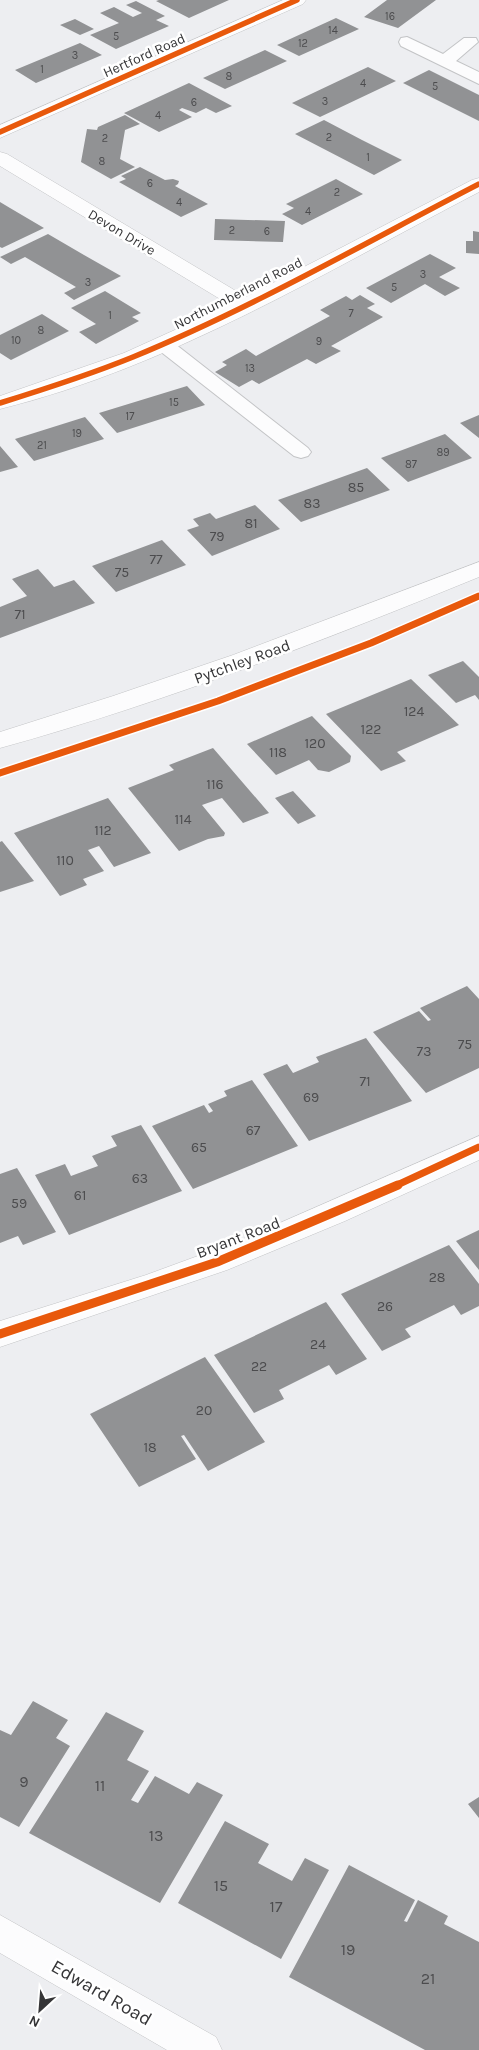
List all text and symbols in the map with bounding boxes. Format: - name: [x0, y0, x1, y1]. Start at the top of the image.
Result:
- house number: 16: [385, 10, 395, 23]
- house number: 14: [328, 24, 338, 37]
- street label: Hertford Road: [100, 30, 188, 81]
- house number: 5: [113, 30, 119, 43]
- house number: 12: [298, 37, 308, 50]
- house number: 3: [72, 49, 78, 62]
- house number: 1: [40, 63, 44, 76]
- house number: 8: [226, 70, 233, 83]
- house number: 4: [360, 77, 366, 90]
- house number: 5: [432, 80, 438, 93]
- house number: 3: [322, 95, 328, 108]
- house number: 6: [191, 96, 197, 109]
- house number: 4: [155, 109, 161, 122]
- house number: 2: [326, 131, 332, 144]
- house number: 2: [102, 132, 108, 145]
- house number: 1: [366, 151, 370, 164]
- house number: 8: [99, 155, 106, 168]
- house number: 6: [147, 177, 153, 190]
- house number: 2: [334, 186, 340, 199]
- house number: 4: [176, 196, 182, 209]
- house number: 4: [305, 205, 311, 218]
- street label: Devon Drive: [85, 206, 159, 259]
- house number: 2: [229, 224, 235, 237]
- house number: 6: [264, 225, 270, 238]
- street label: Northumberland Road: [171, 254, 305, 333]
- house number: 3: [420, 268, 426, 281]
- house number: 3: [85, 276, 91, 289]
- house number: 5: [391, 281, 397, 294]
- house number: 7: [348, 307, 354, 320]
- house number: 1: [108, 309, 112, 322]
- house number: 8: [38, 324, 45, 337]
- house number: 10: [11, 334, 21, 347]
- house number: 9: [316, 335, 322, 348]
- house number: 13: [245, 362, 255, 375]
- house number: 15: [169, 396, 179, 409]
- house number: 17: [126, 410, 134, 423]
- house number: 19: [72, 427, 82, 440]
- house number: 21: [37, 439, 47, 452]
- house number: 89: [436, 446, 450, 459]
- house number: 87: [405, 458, 417, 471]
- house number: 85: [348, 479, 364, 496]
- house number: 83: [304, 495, 320, 512]
- house number: 81: [244, 515, 258, 532]
- house number: 79: [210, 528, 224, 545]
- house number: 77: [149, 551, 163, 568]
- house number: 75: [115, 564, 129, 581]
- house number: 71: [14, 606, 26, 623]
- street label: Pytchley Road: [191, 635, 293, 688]
- house number: 124: [404, 703, 424, 720]
- house number: 122: [361, 721, 381, 738]
- house number: 120: [304, 735, 326, 752]
- house number: 118: [269, 744, 287, 761]
- house number: 116: [206, 776, 224, 793]
- house number: 114: [174, 811, 192, 828]
- house number: 112: [94, 822, 112, 839]
- house number: 110: [56, 852, 74, 869]
- house number: 75: [458, 1036, 472, 1053]
- house number: 73: [417, 1043, 431, 1060]
- house number: 71: [359, 1073, 371, 1090]
- house number: 69: [303, 1089, 319, 1106]
- house number: 67: [246, 1122, 261, 1139]
- house number: 65: [191, 1139, 207, 1156]
- house number: 63: [132, 1170, 148, 1187]
- house number: 61: [74, 1187, 86, 1204]
- house number: 59: [11, 1195, 27, 1212]
- street label: Bryant Road: [194, 1213, 283, 1262]
- house number: 28: [429, 1269, 445, 1286]
- house number: 26: [377, 1298, 393, 1315]
- house number: 24: [310, 1336, 326, 1353]
- house number: 22: [251, 1358, 267, 1375]
- house number: 20: [196, 1402, 212, 1419]
- house number: 18: [143, 1439, 157, 1456]
- house number: 9: [19, 1772, 29, 1791]
- house number: 11: [95, 1776, 105, 1795]
- house number: 13: [149, 1826, 163, 1845]
- house number: 15: [214, 1876, 228, 1895]
- house number: 17: [270, 1897, 283, 1916]
- house number: 19: [341, 1940, 355, 1959]
- street label: Edward Road: [47, 1955, 156, 2031]
- house number: 21: [421, 1969, 435, 1988]
- north arrow: [15, 1985, 65, 2035]
- text: N: [26, 2011, 43, 2031]

